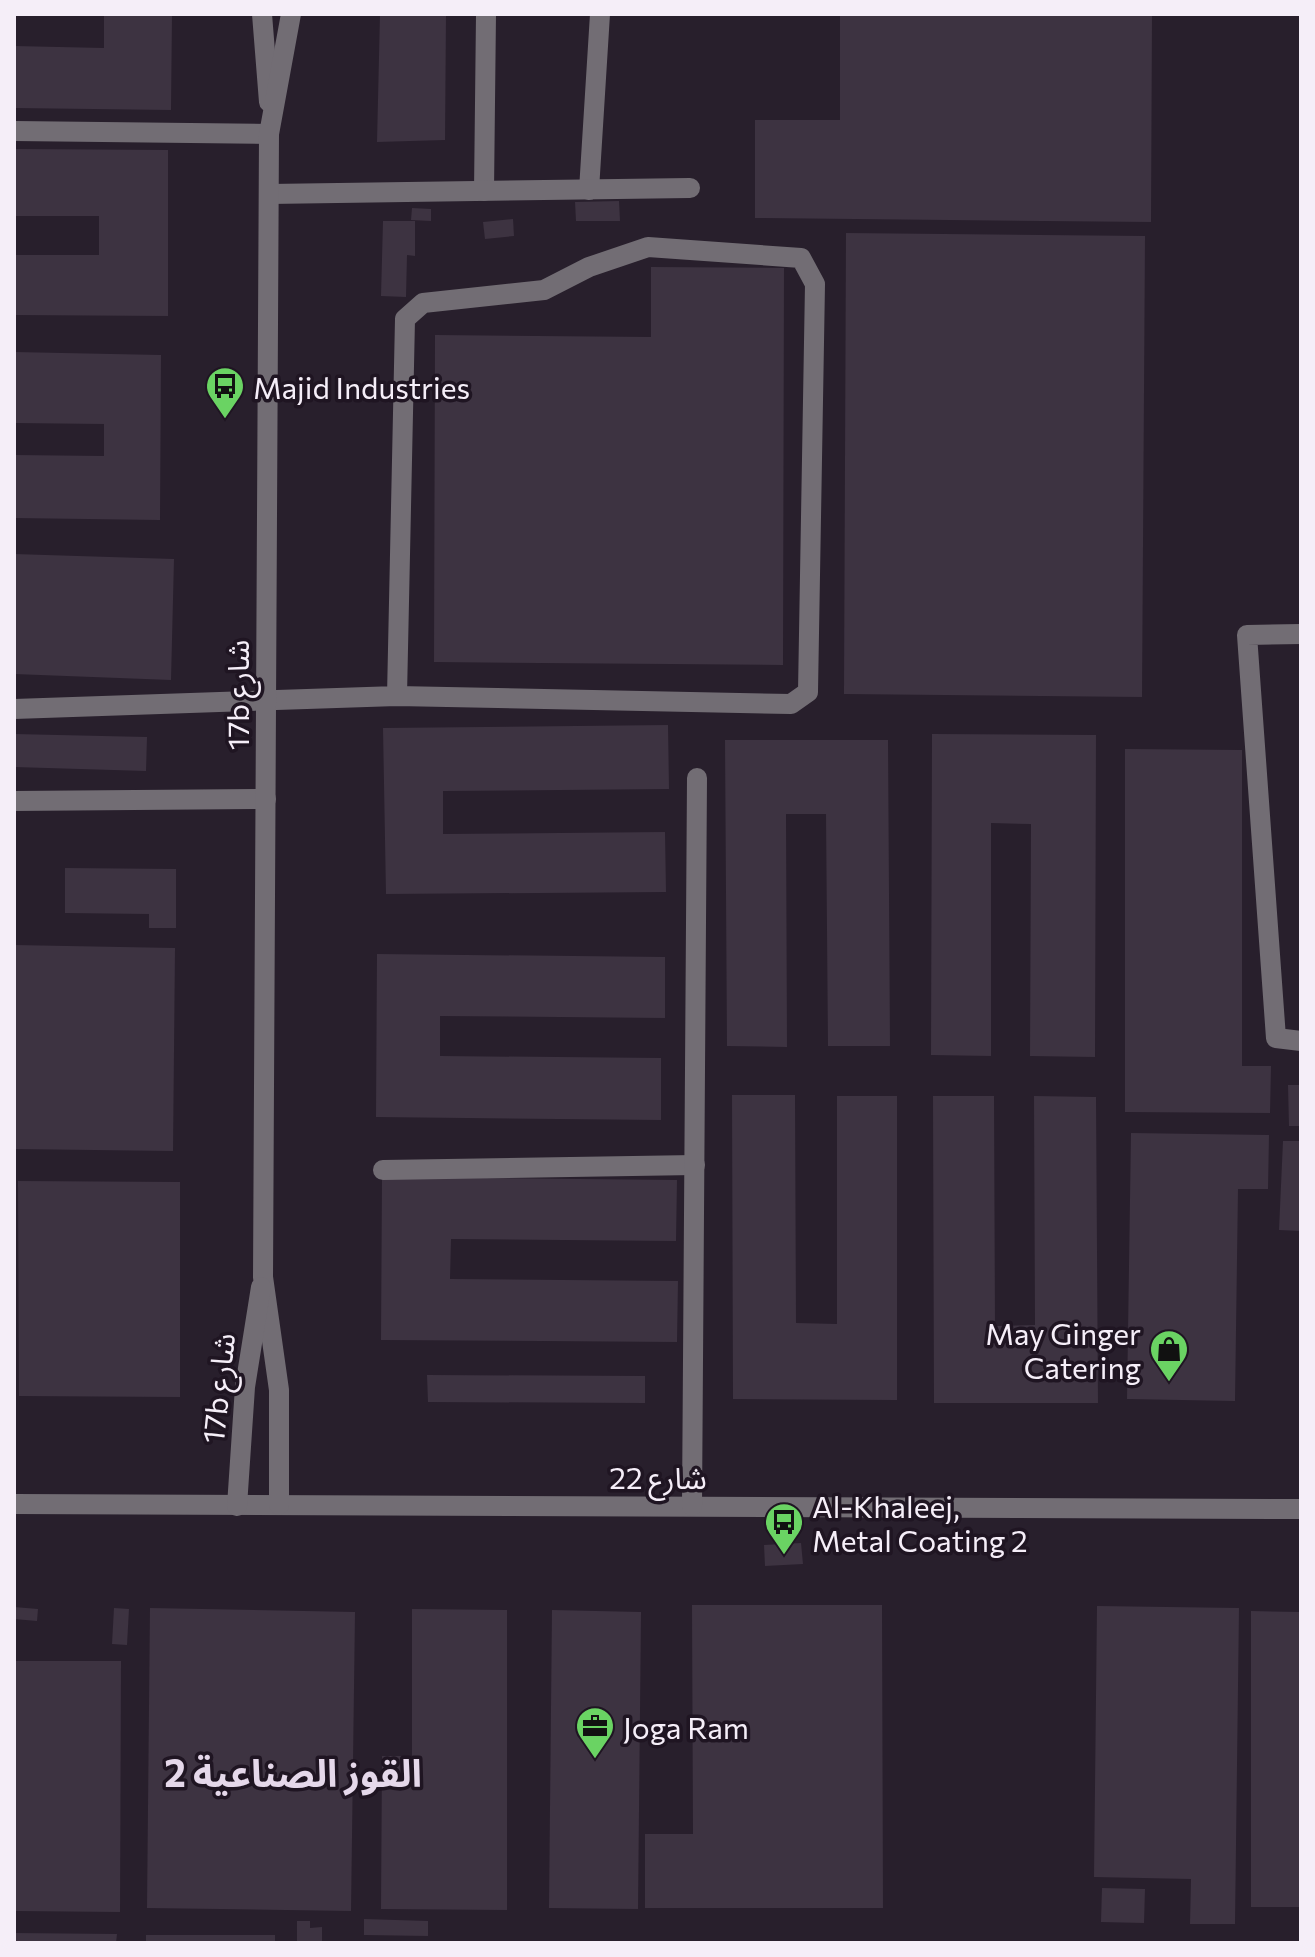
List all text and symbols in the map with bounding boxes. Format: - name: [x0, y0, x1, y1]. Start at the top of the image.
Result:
- bus stop icon: Majid Industries: [204, 365, 246, 420]
- place label: Majid Industries: [253, 368, 470, 405]
- street label: 17b شارع: [218, 640, 261, 750]
- place label: May Ginger Catering: [985, 1314, 1141, 1385]
- shop icon: May Ginger Catering: [1148, 1328, 1190, 1383]
- street label: 17b شارع: [193, 1331, 247, 1446]
- street label: شارع 22: [609, 1458, 707, 1501]
- place label: Al-Khaleej, Metal Coating 2: [812, 1487, 1028, 1558]
- bus stop icon: Al-Khaleej, Metal Coating 2: [763, 1501, 805, 1556]
- office icon: Joga Ram: [574, 1705, 616, 1760]
- place label: Joga Ram: [623, 1708, 749, 1745]
- district label: القوز الصناعية 2: [164, 1748, 422, 1796]

